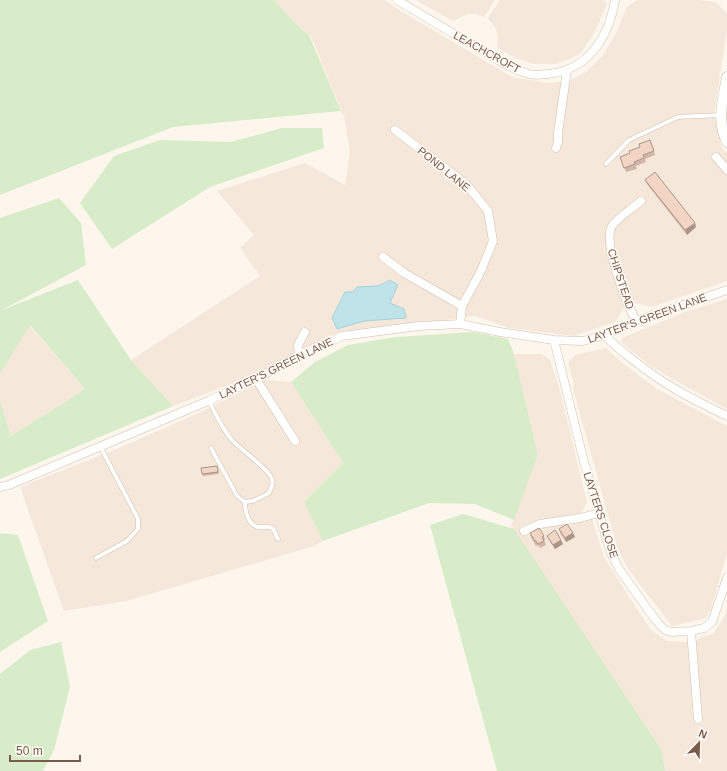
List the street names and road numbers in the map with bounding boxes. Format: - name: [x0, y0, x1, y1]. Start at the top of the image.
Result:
- street label: LEACHCROFT: [451, 29, 523, 75]
- street label: POND LANE: [416, 144, 472, 194]
- street label: CHIPSTEAD: [606, 247, 636, 311]
- street label: LAYTER'S GREEN LANE: [586, 291, 708, 345]
- street label: LAYTER'S GREEN LANE: [217, 335, 335, 401]
- street label: LAYTERS CLOSE: [581, 471, 621, 559]

